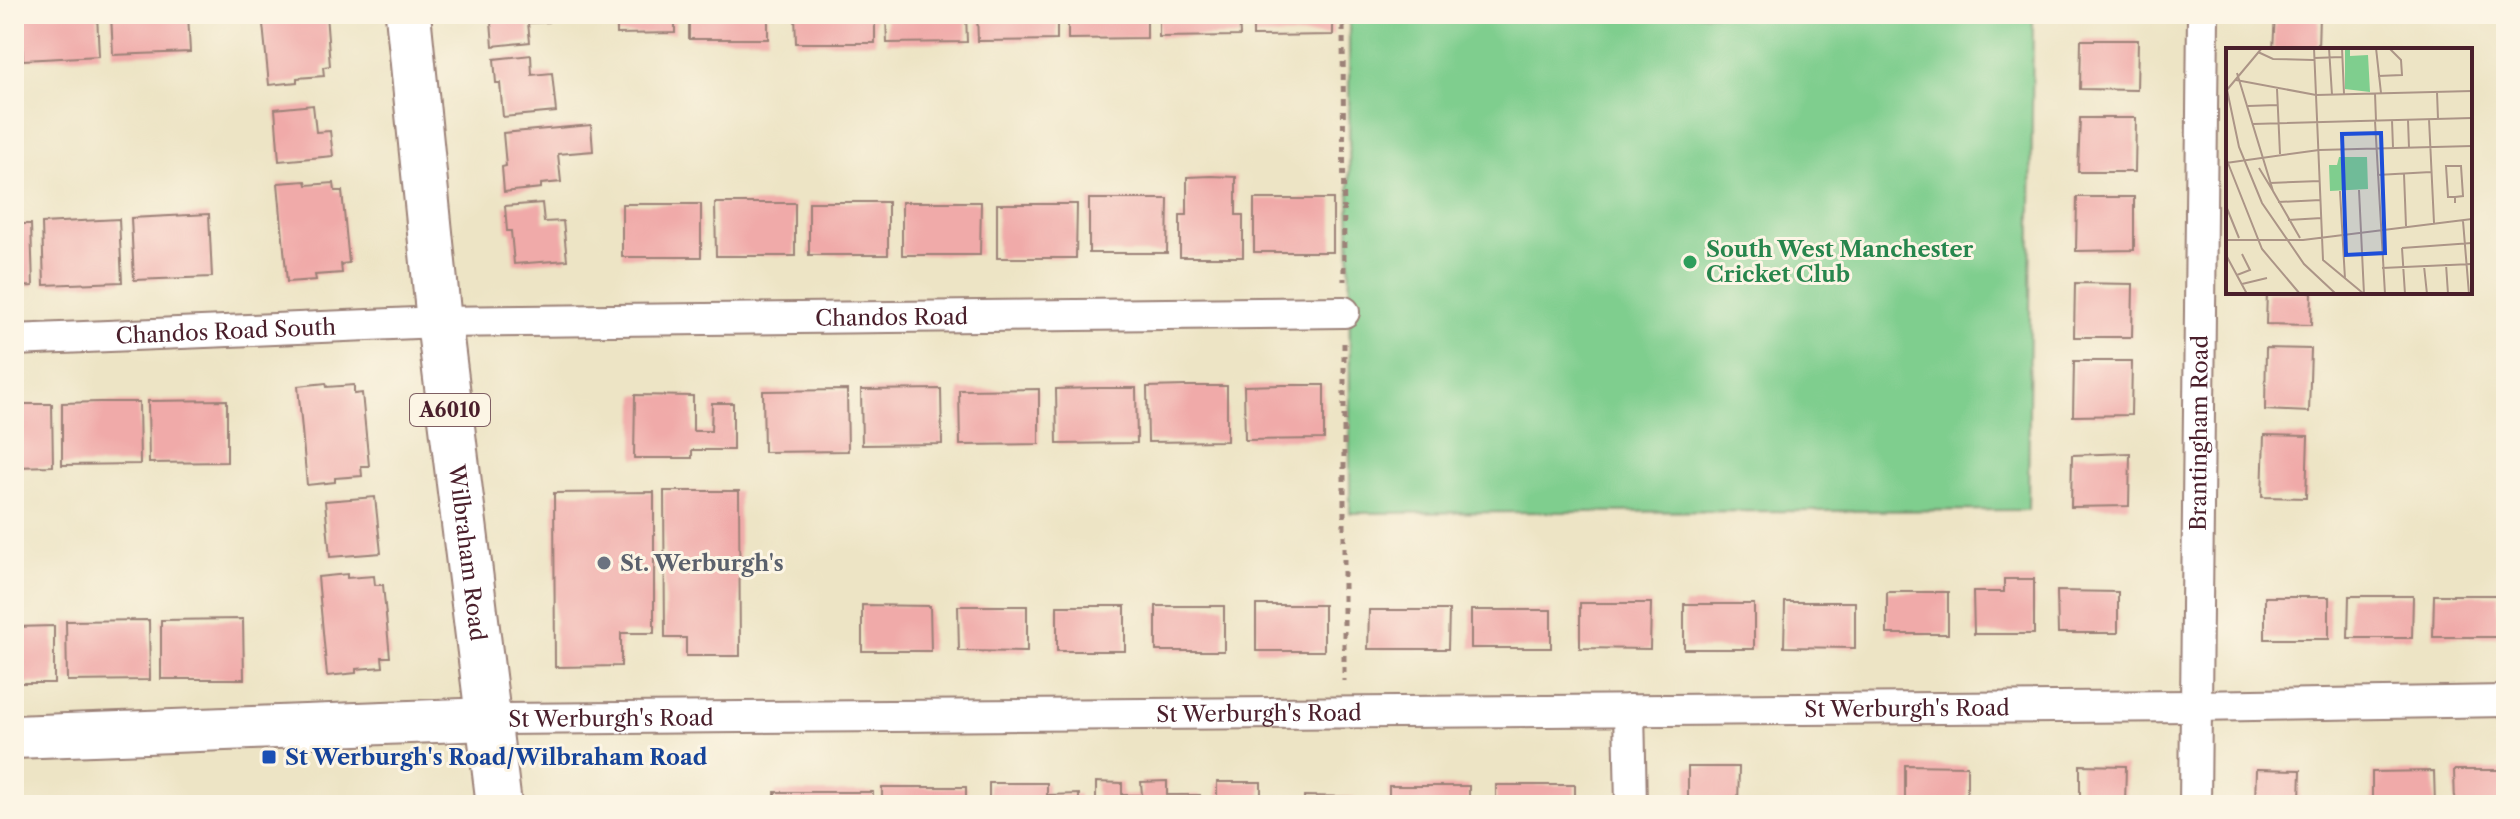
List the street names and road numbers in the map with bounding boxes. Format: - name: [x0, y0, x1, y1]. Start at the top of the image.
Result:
- street label: Chandos Road: [815, 303, 968, 332]
- street label: Chandos Road South: [115, 313, 337, 350]
- street label: Brantingham Road: [2185, 335, 2214, 531]
- road number: A6010: [410, 394, 490, 426]
- street label: Wilbraham Road: [443, 462, 492, 643]
- street label: St Werburgh's Road: [1804, 694, 2010, 723]
- street label: St Werburgh's Road: [1156, 699, 1362, 728]
- street label: St Werburgh's Road: [508, 704, 714, 733]

